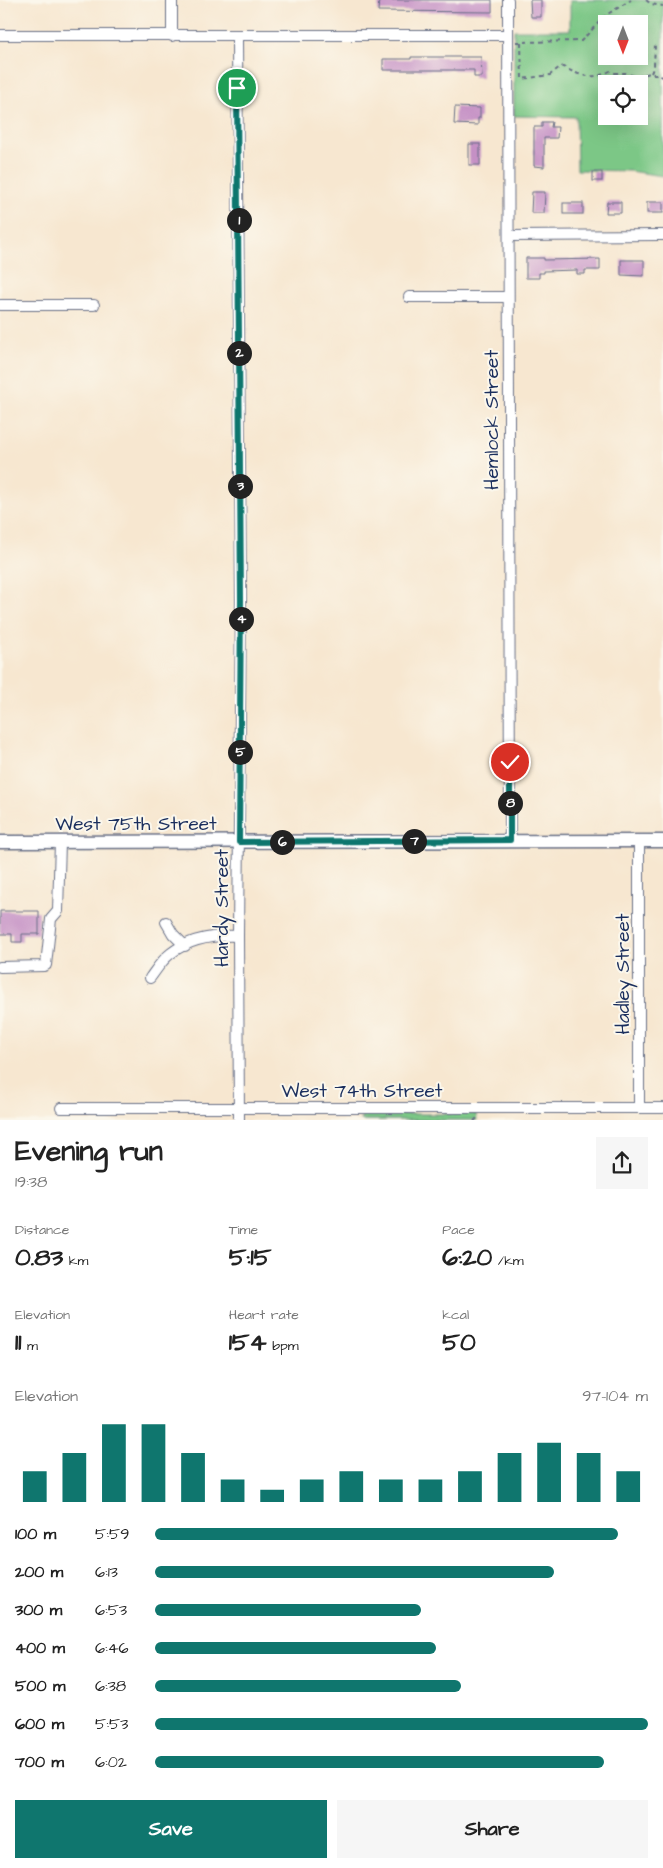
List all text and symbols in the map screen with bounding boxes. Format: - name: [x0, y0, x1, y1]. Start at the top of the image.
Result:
- north arrow: [598, 15, 648, 65]
- map controls: [598, 15, 648, 125]
- pin: [216, 67, 258, 109]
- icon: arrive: [223, 74, 251, 102]
- button: locate: [598, 75, 648, 125]
- pin: 1: [226, 208, 252, 232]
- text: 1: [239, 210, 240, 230]
- pin: 2: [226, 340, 252, 366]
- text: 2: [235, 343, 244, 363]
- street label: Hemlock Street: [479, 350, 506, 490]
- pin: 3: [228, 474, 252, 498]
- text: 3: [237, 476, 244, 496]
- pin: 4: [228, 606, 254, 632]
- text: 4: [237, 609, 246, 629]
- pin: 5: [228, 740, 252, 764]
- pin: [489, 741, 531, 783]
- text: 5: [236, 742, 245, 762]
- icon: check: [496, 748, 524, 776]
- pin: 8: [498, 790, 522, 816]
- text: 8: [506, 793, 515, 813]
- street label: West 75th Street: [55, 811, 217, 838]
- pin: 7: [402, 828, 426, 854]
- pin: 6: [270, 830, 294, 854]
- text: 7: [410, 831, 419, 851]
- text: 6: [278, 832, 287, 852]
- street label: Hardy Street: [209, 849, 237, 967]
- street label: Hadley Street: [610, 913, 638, 1034]
- street label: West 74th Street: [282, 1078, 443, 1105]
- text: Evening run: [15, 1132, 163, 1171]
- button: share: [596, 1137, 648, 1189]
- text: 19:38: [15, 1171, 47, 1193]
- text: Distance: [15, 1220, 69, 1240]
- text: Time: [229, 1220, 258, 1240]
- text: Pace: [442, 1220, 475, 1240]
- text: 0.83: [15, 1240, 63, 1275]
- text: 5:15: [229, 1240, 271, 1275]
- text: 6:20: [442, 1240, 492, 1275]
- text: km: [63, 1251, 88, 1271]
- text: /km: [492, 1251, 524, 1271]
- text: Elevation: [15, 1305, 70, 1325]
- text: Heart rate: [229, 1305, 299, 1325]
- text: kcal: [442, 1305, 469, 1325]
- text: 11: [15, 1325, 21, 1360]
- text: 154: [229, 1325, 267, 1360]
- text: 50: [442, 1325, 476, 1360]
- text: m: [21, 1336, 38, 1356]
- text: bpm: [267, 1336, 299, 1356]
- text: Elevation: [15, 1385, 78, 1407]
- text: 97–104 m: [582, 1385, 648, 1407]
- text: 100 m: [15, 1523, 56, 1545]
- text: 5:59: [95, 1523, 129, 1545]
- text: 200 m: [15, 1561, 63, 1583]
- text: 6:13: [95, 1561, 118, 1583]
- text: 300 m: [15, 1599, 62, 1621]
- text: 6:53: [95, 1599, 127, 1621]
- text: 400 m: [15, 1637, 65, 1659]
- text: 6:46: [95, 1637, 129, 1659]
- text: 500 m: [15, 1675, 65, 1697]
- text: 6:38: [95, 1675, 126, 1697]
- text: 600 m: [15, 1713, 64, 1735]
- text: 5:53: [95, 1713, 128, 1735]
- text: 700 m: [15, 1751, 64, 1773]
- text: 6:02: [95, 1751, 127, 1773]
- button: Save: [15, 1800, 327, 1858]
- button: Share: [337, 1800, 648, 1858]

